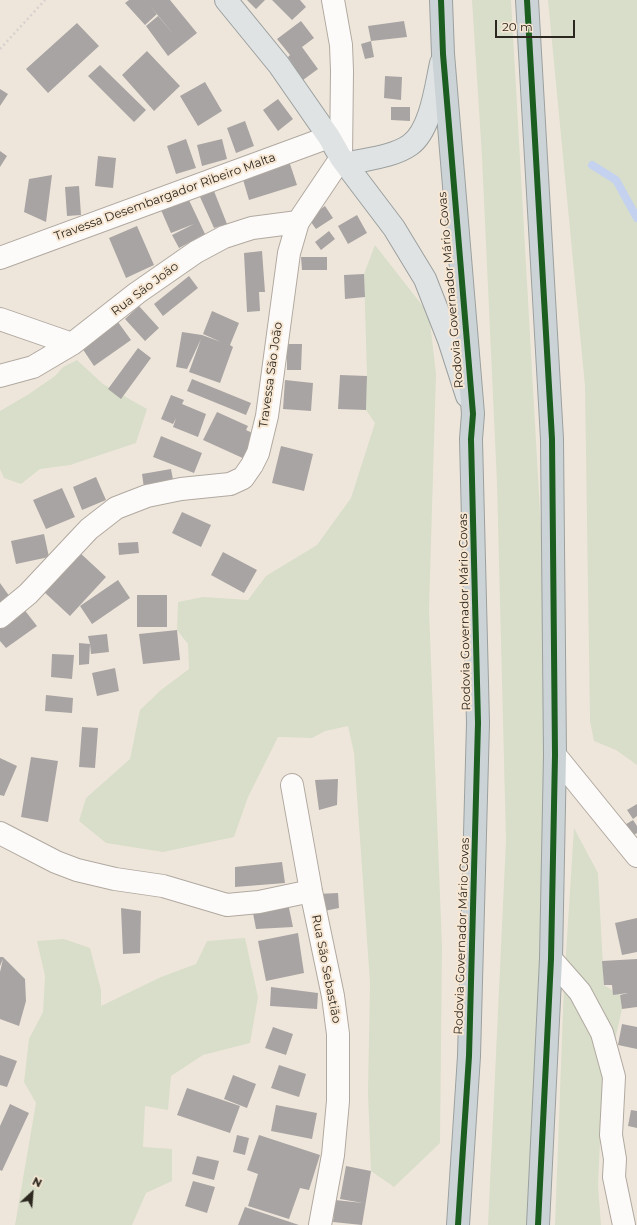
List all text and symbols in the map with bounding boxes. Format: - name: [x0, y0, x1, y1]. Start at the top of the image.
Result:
- scale bar: [497, 12, 577, 38]
- text: 20 m: [502, 19, 533, 34]
- street label: Travessa Desembargador Ribeiro Malta: [52, 150, 278, 244]
- street label: Rodovia Governador Mário Covas: [435, 191, 467, 389]
- street label: Rua São João: [109, 259, 181, 319]
- street label: Travessa São João: [256, 321, 286, 429]
- street label: Rodovia Governador Mário Covas: [456, 513, 474, 711]
- street label: Rodovia Governador Mário Covas: [451, 837, 473, 1035]
- street label: Rua São Sebastião: [308, 913, 344, 1025]
- north arrow: [12, 1173, 52, 1213]
- text: N: [30, 1174, 44, 1190]

